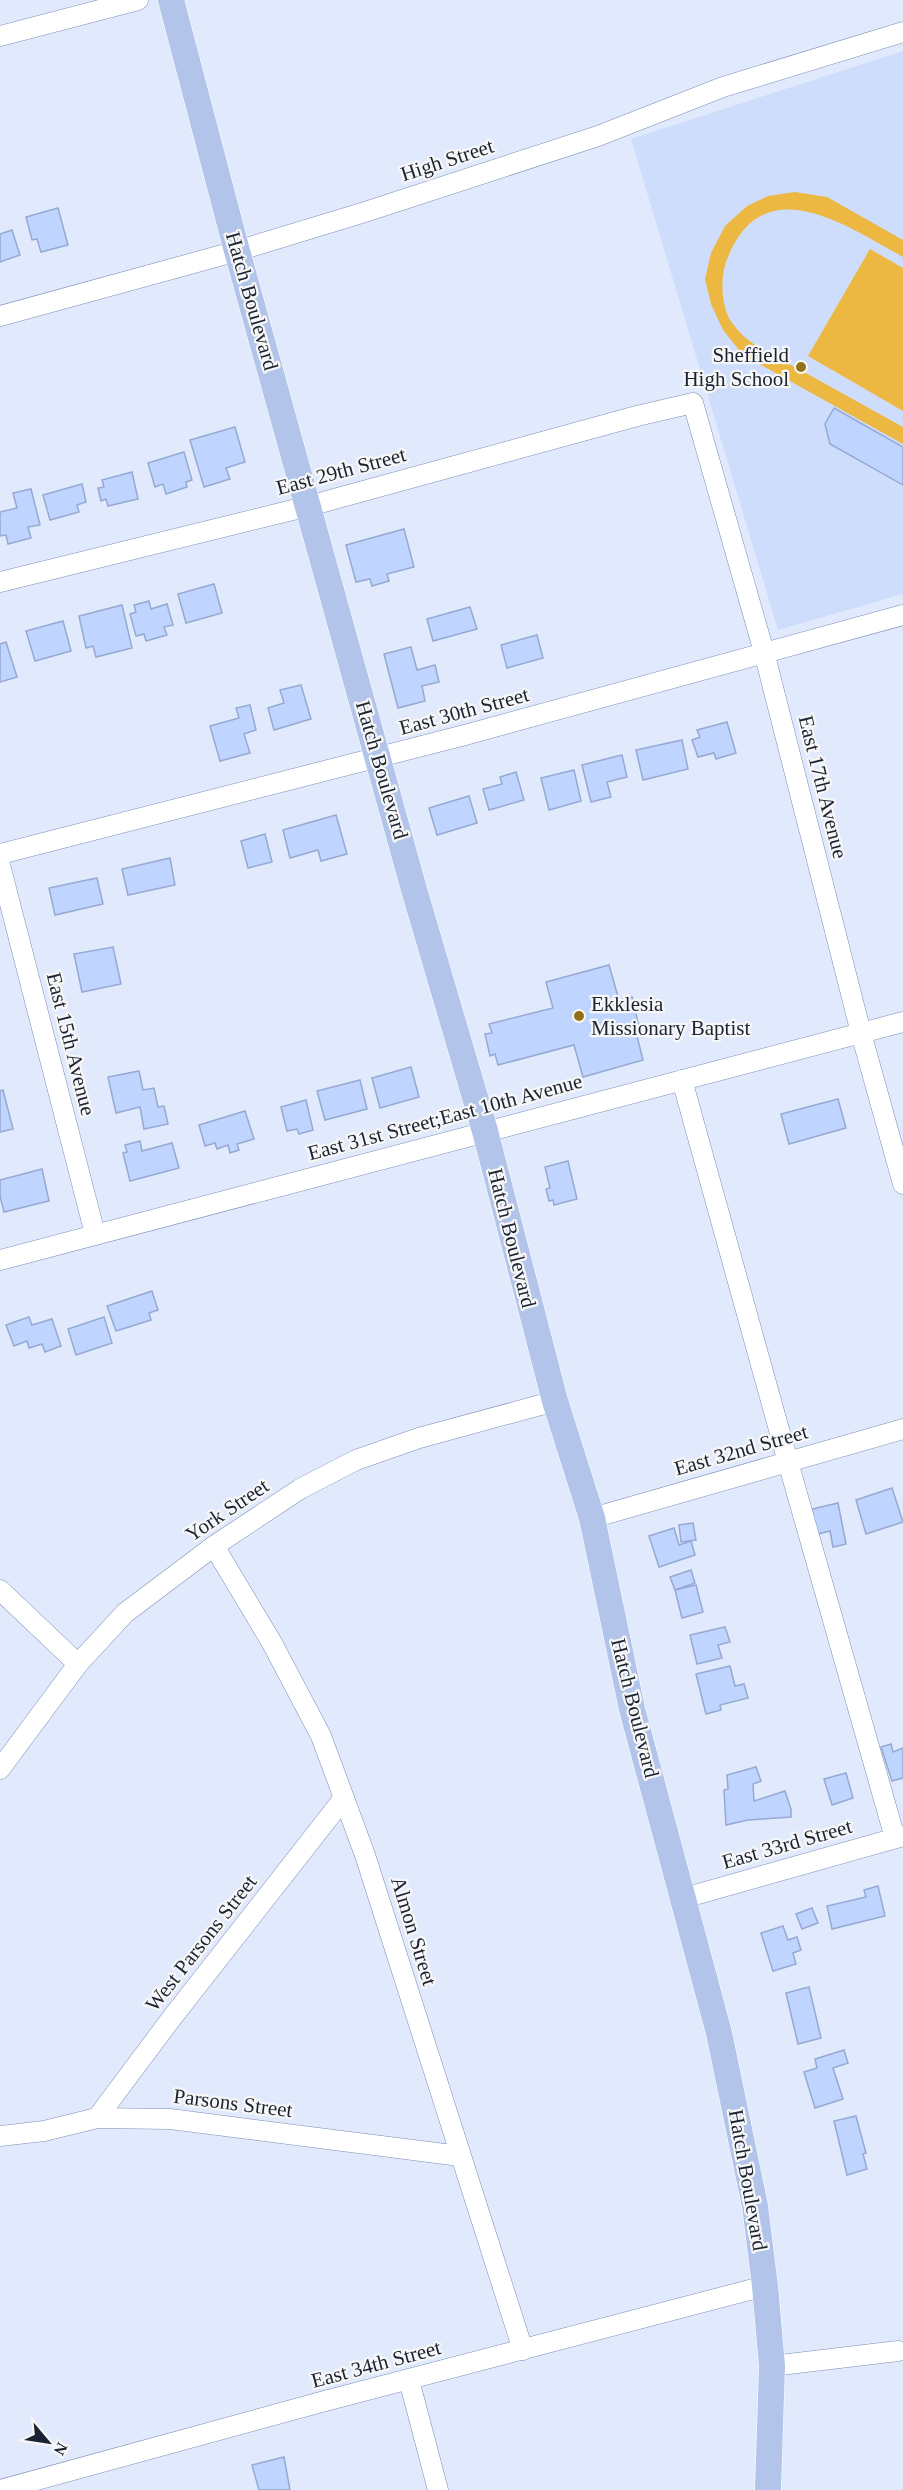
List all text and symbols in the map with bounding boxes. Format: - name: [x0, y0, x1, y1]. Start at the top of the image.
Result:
- street label: High Street: [398, 134, 497, 186]
- street label: Hatch Boulevard: [221, 229, 283, 373]
- place label: Sheffield High School: [683, 343, 789, 391]
- marker: Sheffield High School: [794, 360, 808, 374]
- street label: East 29th Street: [274, 442, 408, 500]
- street label: East 30th Street: [397, 682, 531, 740]
- street label: Hatch Boulevard: [351, 698, 413, 842]
- street label: East 17th Avenue: [794, 713, 852, 861]
- street label: East 15th Avenue: [42, 970, 100, 1118]
- place label: Ekklesia Missionary Baptist: [591, 992, 750, 1040]
- marker: Ekklesia Missionary Baptist: [572, 1009, 586, 1023]
- street label: East 31st Street;East 10th Avenue: [305, 1069, 585, 1165]
- street label: Hatch Boulevard: [483, 1166, 541, 1311]
- street label: East 32nd Street: [672, 1419, 811, 1481]
- street label: York Street: [181, 1473, 273, 1547]
- street label: Hatch Boulevard: [606, 1636, 664, 1781]
- street label: East 33rd Street: [719, 1814, 855, 1874]
- street label: West Parsons Street: [140, 1870, 262, 2016]
- street label: Almon Street: [386, 1874, 442, 1988]
- street label: Parsons Street: [172, 2084, 294, 2122]
- street label: Hatch Boulevard: [724, 2108, 772, 2253]
- street label: East 34th Street: [309, 2335, 443, 2393]
- north arrow: [18, 2412, 78, 2472]
- text: N: [50, 2440, 71, 2459]

